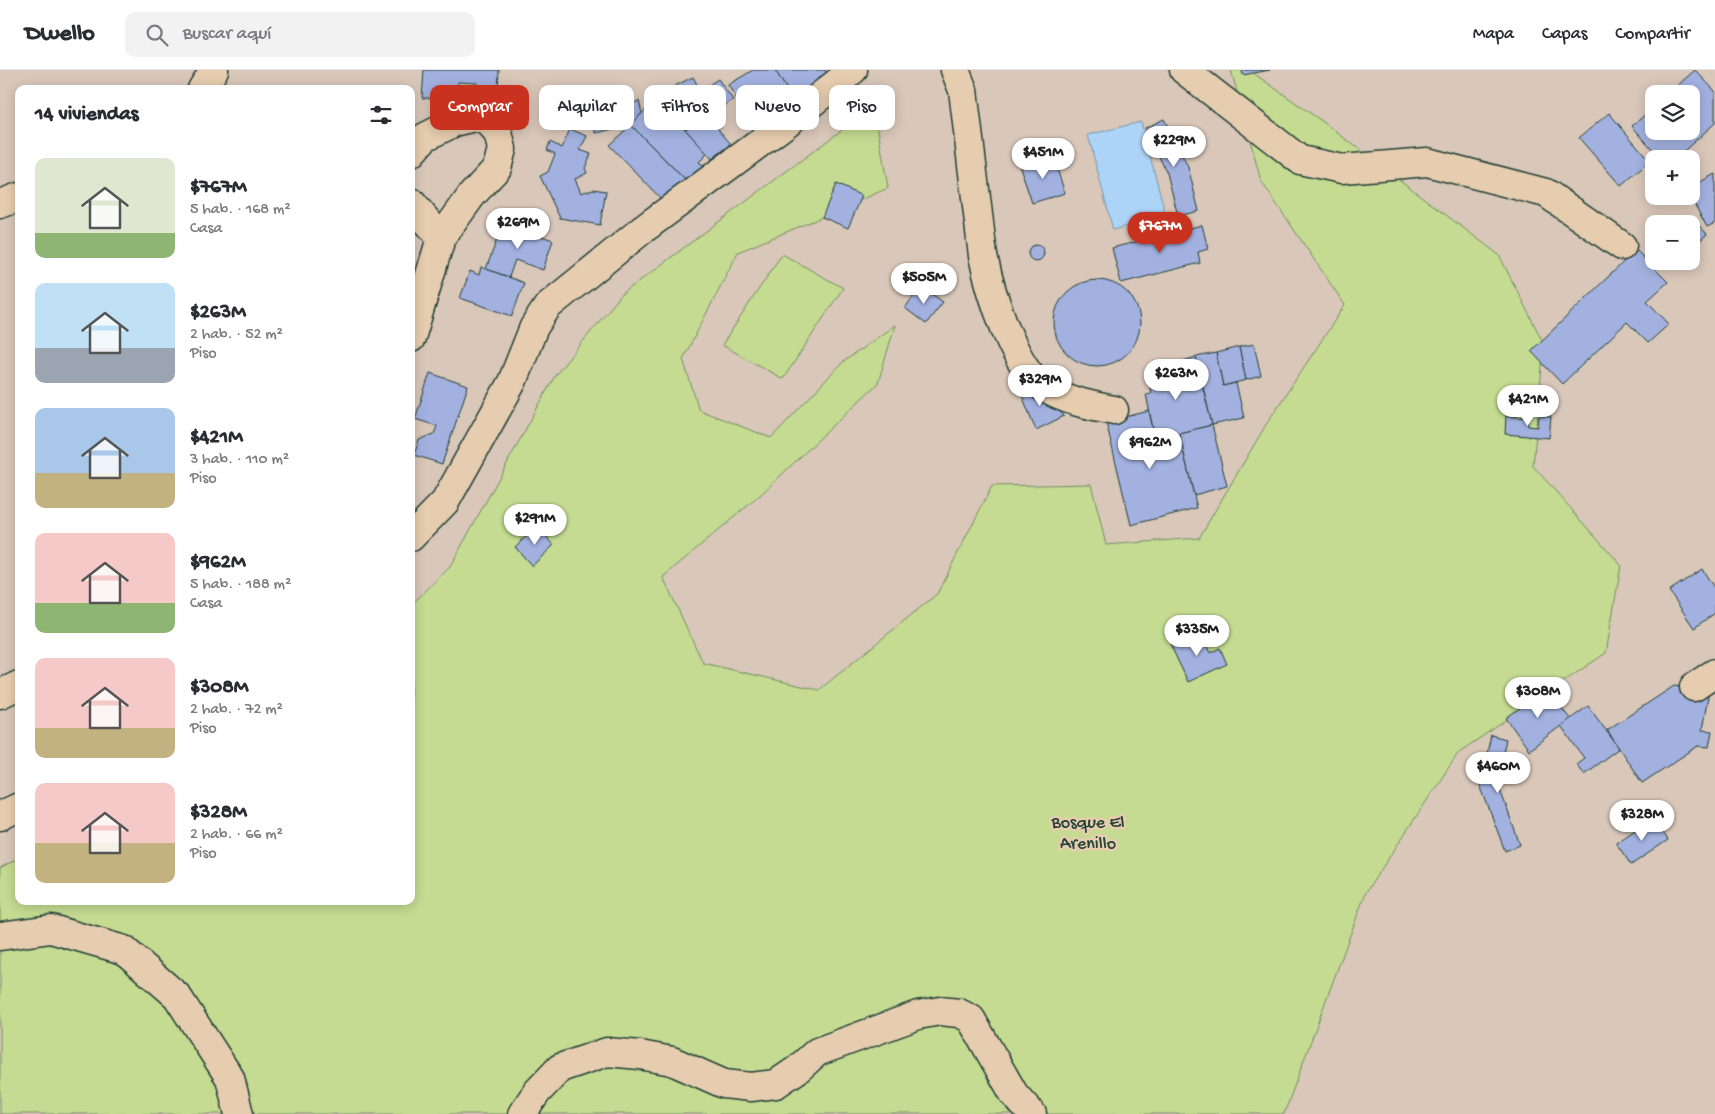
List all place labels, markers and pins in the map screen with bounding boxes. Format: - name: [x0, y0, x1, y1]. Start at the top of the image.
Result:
- pin: $229M: [1139, 126, 1209, 168]
- pin: $451M: [1008, 138, 1078, 180]
- pin: $269M: [483, 208, 553, 250]
- pin: $767M: [1125, 212, 1195, 254]
- pin: $505M: [889, 262, 959, 305]
- pin: $263M: [1141, 358, 1211, 401]
- pin: $329M: [1005, 364, 1075, 407]
- pin: $421M: [1493, 384, 1563, 427]
- pin: $962M: [1115, 428, 1185, 470]
- pin: $291M: [500, 504, 570, 546]
- pin: $335M: [1162, 614, 1232, 657]
- pin: $308M: [1503, 676, 1573, 719]
- pin: $460M: [1463, 752, 1533, 794]
- pin: $328M: [1607, 800, 1677, 842]

